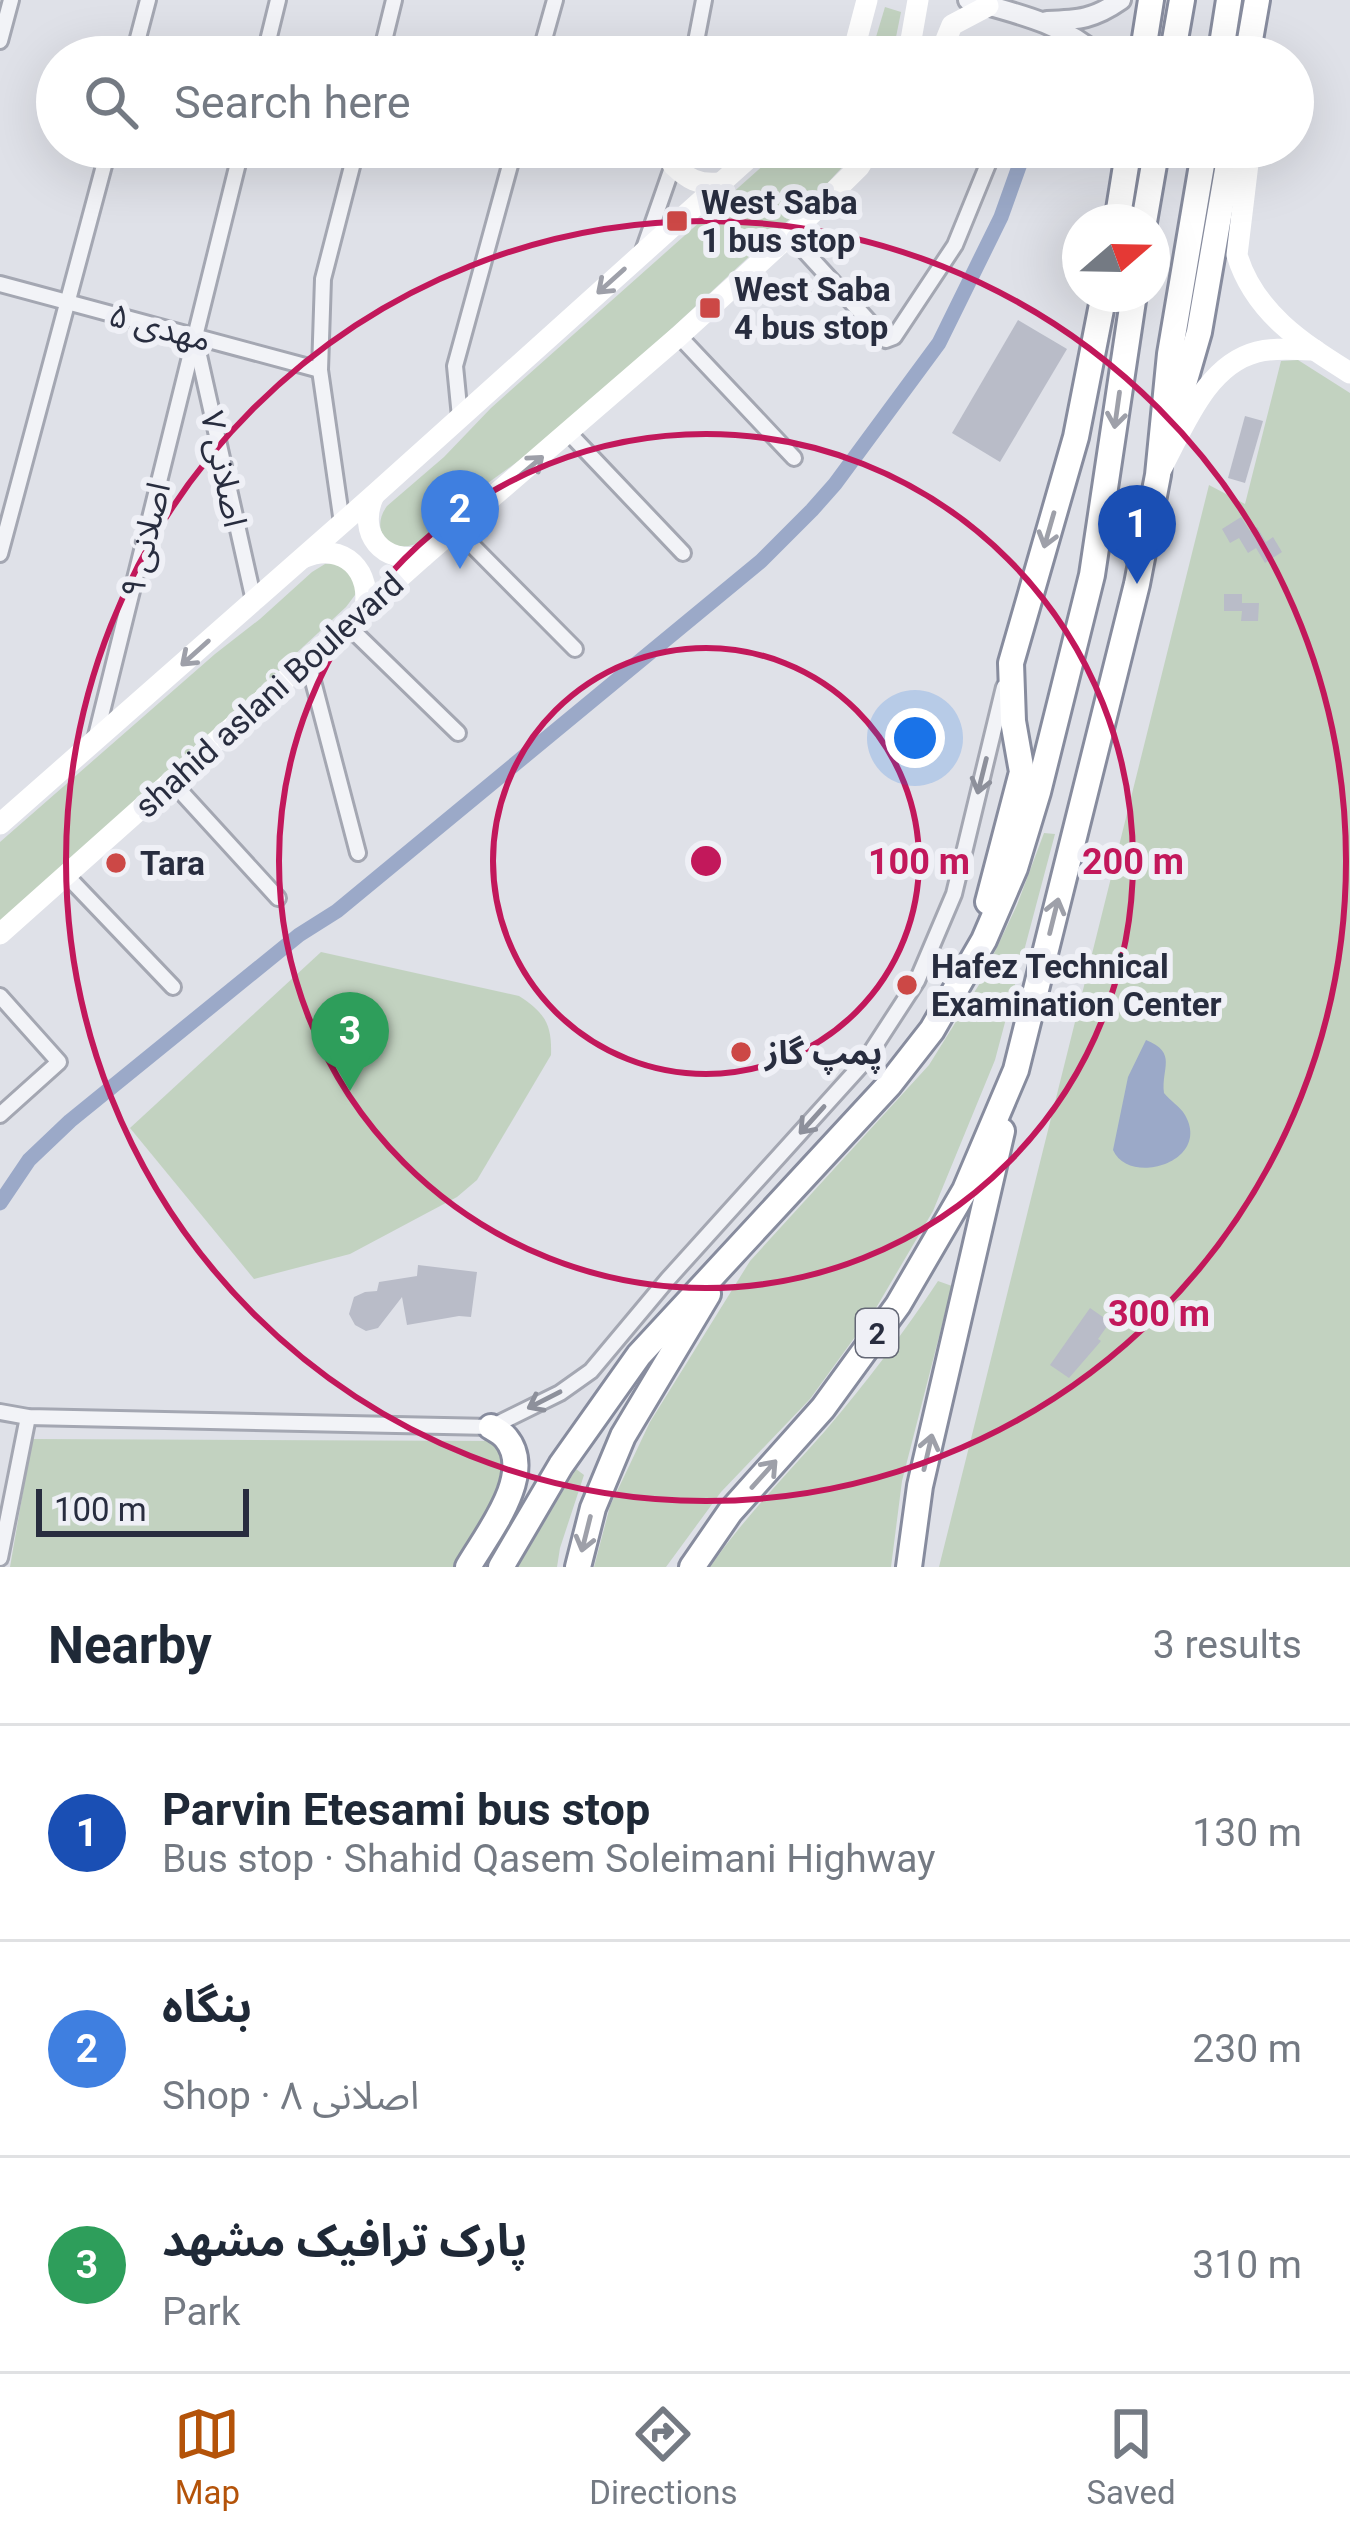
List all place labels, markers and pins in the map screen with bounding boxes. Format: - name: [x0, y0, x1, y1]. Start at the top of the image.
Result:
- place label: West Saba 1 bus stop: [701, 183, 858, 260]
- marker: West Saba 1 bus stop: [664, 208, 690, 234]
- place label: West Saba 4 bus stop: [734, 270, 891, 347]
- marker: West Saba 4 bus stop: [697, 295, 723, 321]
- pin: 2: [421, 470, 499, 569]
- pin: 1: [1098, 485, 1176, 584]
- centre of rings: [685, 840, 727, 882]
- place label: Tara: [140, 844, 205, 883]
- marker: Tara: [103, 850, 129, 876]
- place label: Hafez Technical Examination Center: [931, 947, 1222, 1024]
- marker: Hafez Technical Examination Center: [894, 972, 920, 998]
- pin: 3: [311, 992, 389, 1091]
- place label: پمپ گاز: [763, 1033, 882, 1075]
- marker: پمپ گاز: [728, 1039, 754, 1065]

